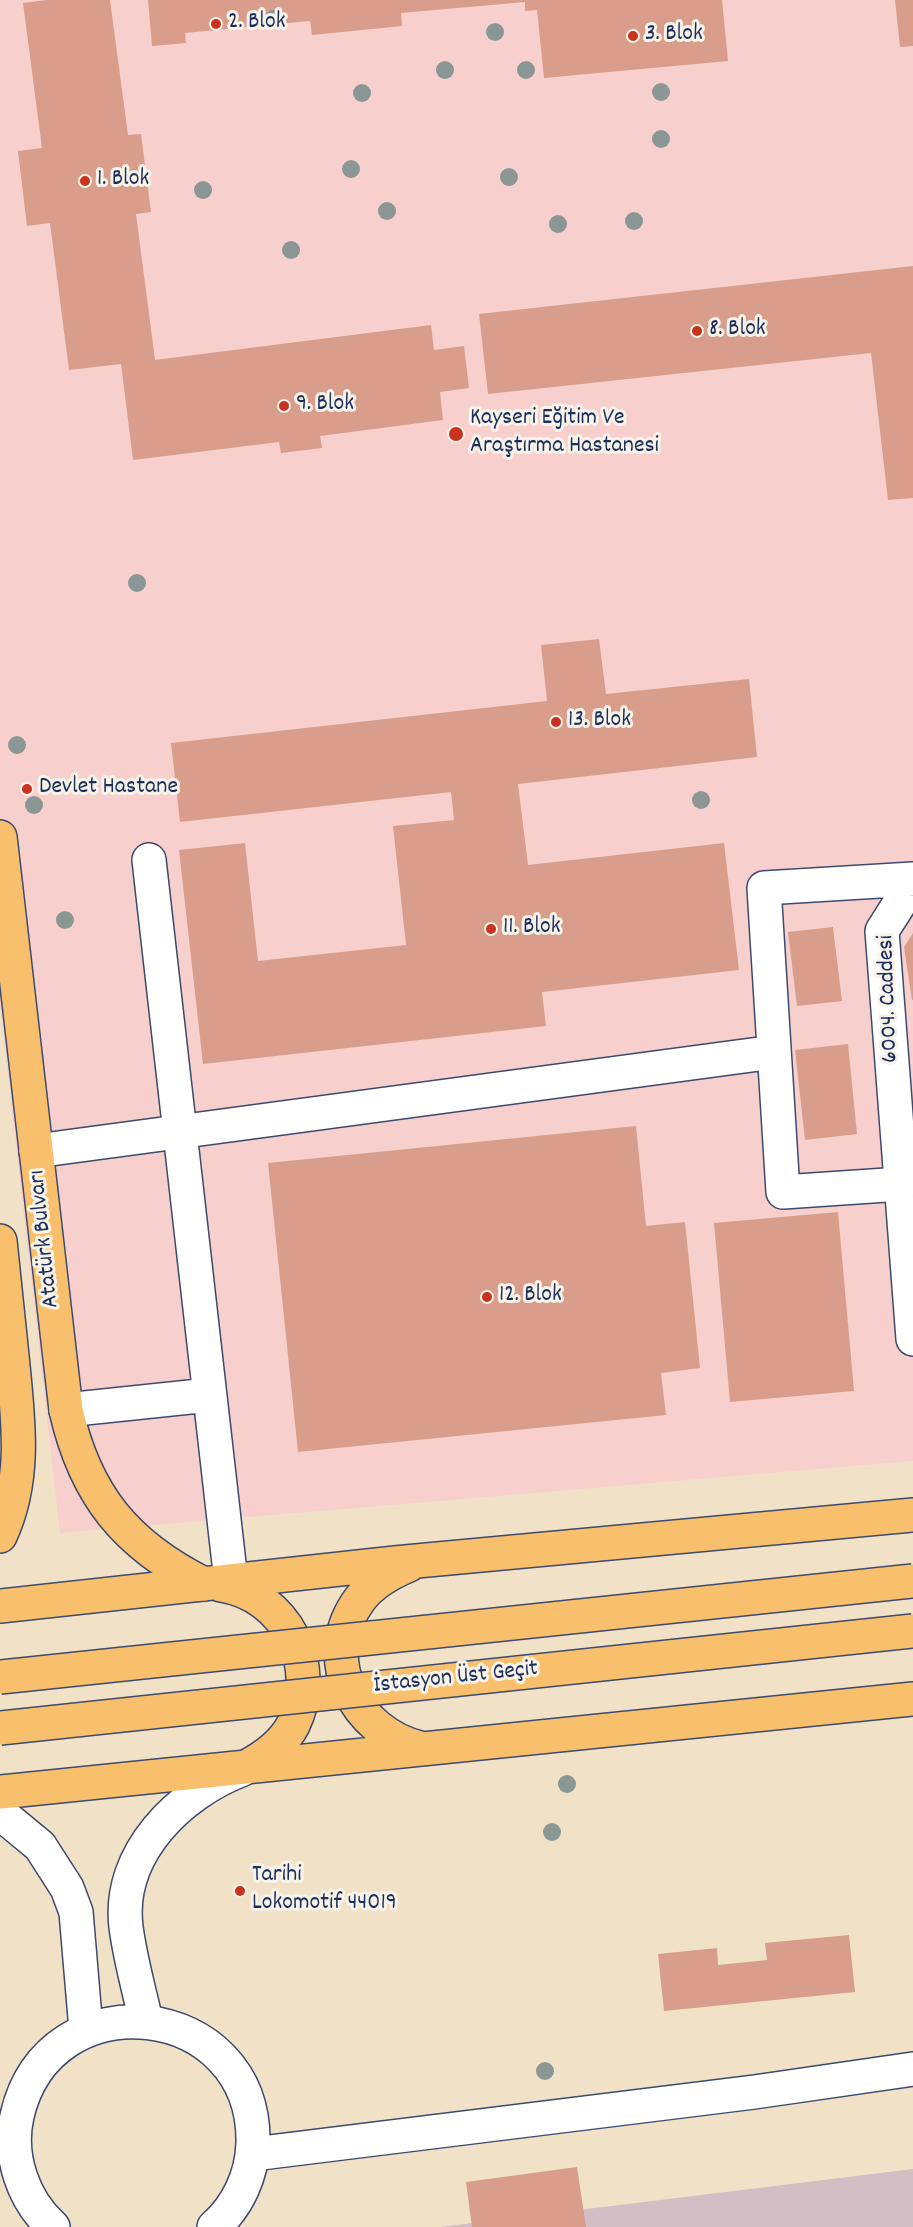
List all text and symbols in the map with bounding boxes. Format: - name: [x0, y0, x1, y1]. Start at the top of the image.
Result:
- place label: 2. Blok: [228, 10, 286, 38]
- marker: 2. Blok: [209, 17, 223, 31]
- place label: 3. Blok: [645, 22, 703, 50]
- marker: 3. Blok: [626, 29, 640, 43]
- place label: 1. Blok: [97, 167, 149, 195]
- marker: 1. Blok: [78, 174, 92, 188]
- place label: 8. Blok: [709, 317, 766, 345]
- marker: 8. Blok: [690, 324, 704, 338]
- place label: 9. Blok: [296, 392, 354, 420]
- marker: 9. Blok: [277, 399, 291, 413]
- place label: Kayseri Eğitim Ve Araştırma Hastanesi: [470, 406, 659, 462]
- marker: Kayseri Eğitim Ve Araştırma Hastanesi: [447, 425, 465, 443]
- place label: 13. Blok: [568, 708, 631, 736]
- marker: 13. Blok: [549, 715, 563, 729]
- place label: Devlet Hastane: [39, 775, 178, 803]
- marker: Devlet Hastane: [20, 782, 34, 796]
- place label: 11. Blok: [503, 915, 561, 943]
- marker: 11. Blok: [484, 922, 498, 936]
- street label: 6004. Caddesi: [873, 935, 907, 1063]
- street label: Atatürk Bulvarı: [24, 1169, 68, 1309]
- place label: 12. Blok: [499, 1283, 562, 1311]
- marker: 12. Blok: [480, 1290, 494, 1304]
- street label: İstasyon Üst Geçit: [372, 1656, 540, 1702]
- place label: Tarihi Lokomotif 44019: [252, 1863, 397, 1919]
- marker: Tarihi Lokomotif 44019: [233, 1884, 247, 1898]

